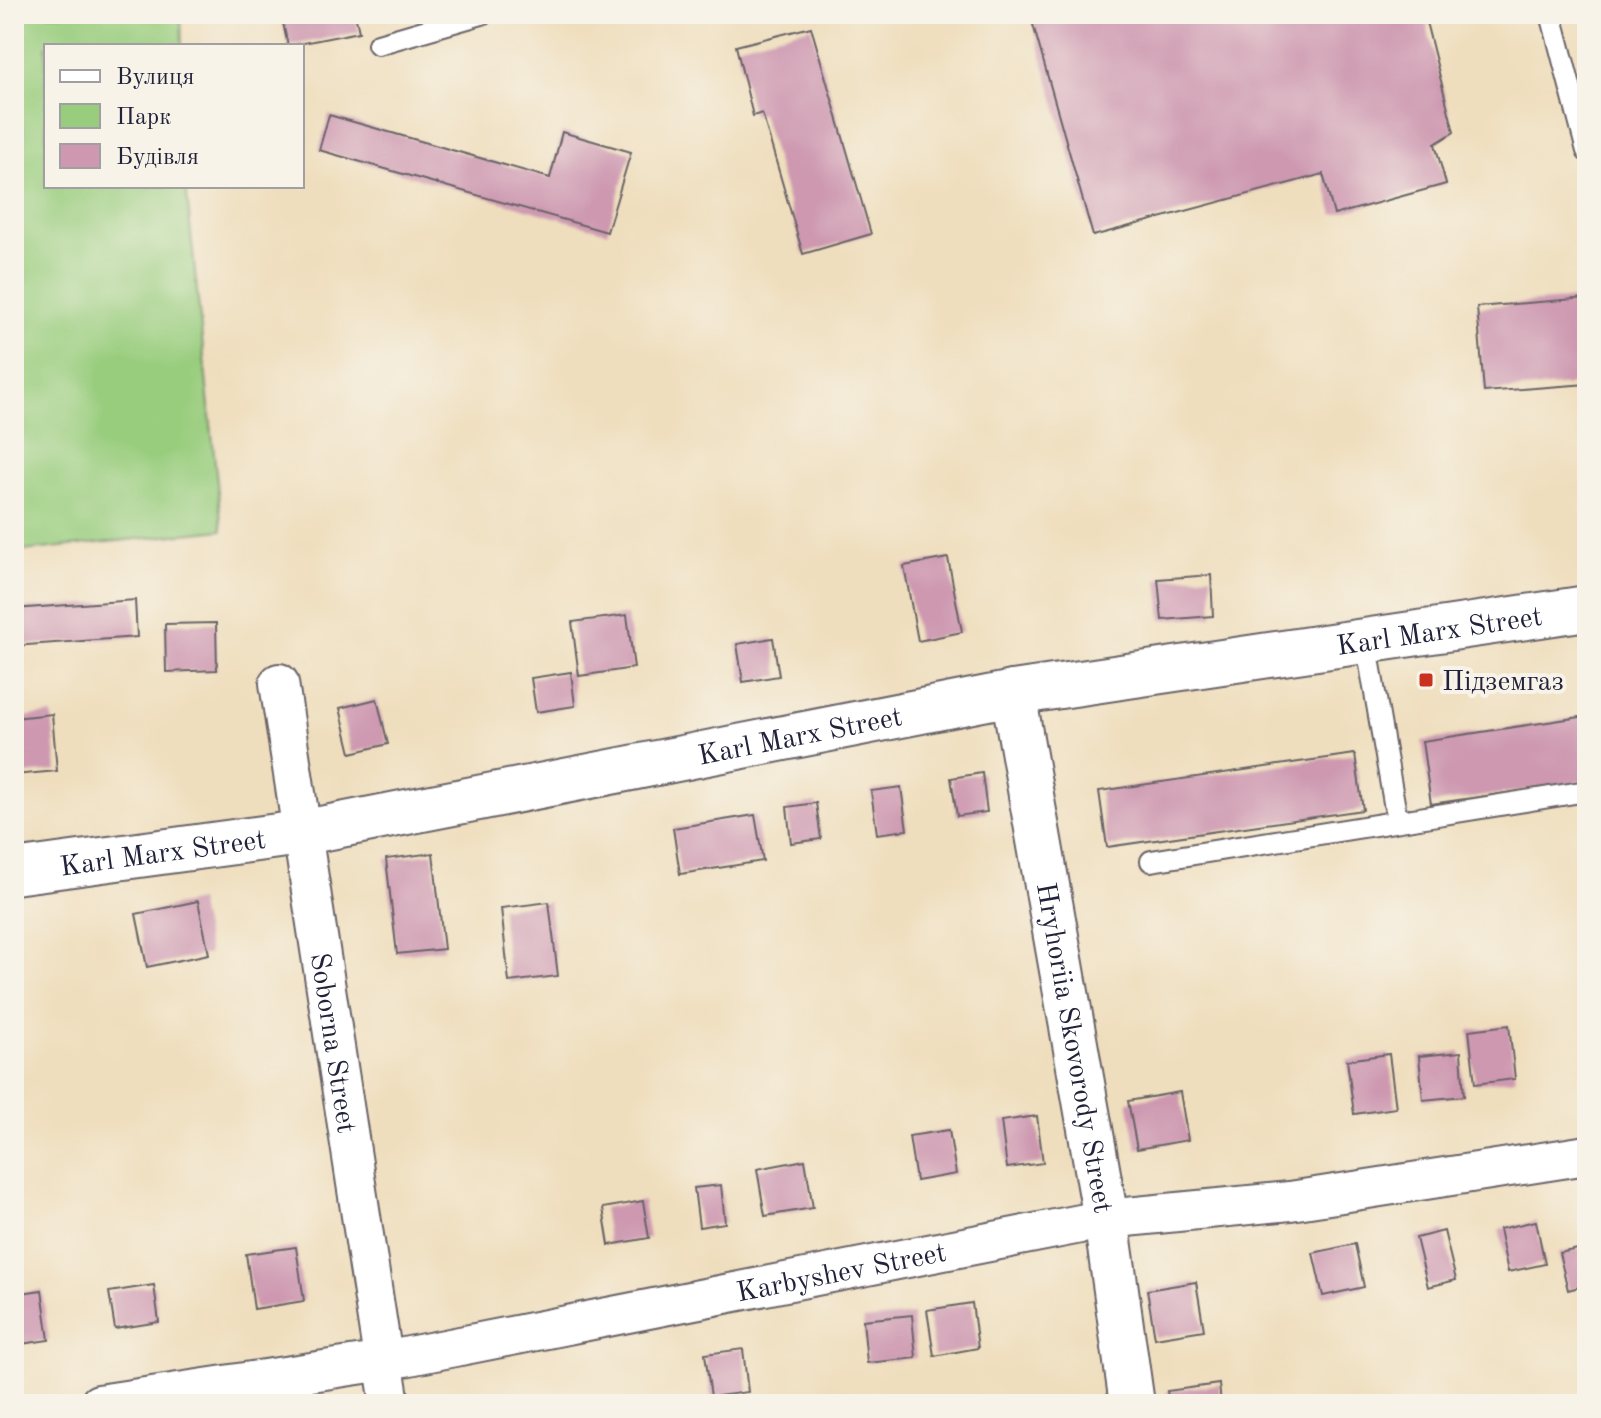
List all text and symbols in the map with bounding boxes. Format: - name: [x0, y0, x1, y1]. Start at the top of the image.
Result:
- legend: [44, 44, 304, 188]
- text: Вулиця: [116, 66, 195, 90]
- text: Парк: [116, 106, 171, 130]
- text: Будівля: [116, 146, 199, 170]
- street label: Karl Marx Street: [1335, 604, 1544, 662]
- place label: Підземгаз: [1442, 669, 1564, 697]
- marker: Підземгаз: [1417, 671, 1435, 689]
- street label: Karl Marx Street: [696, 704, 905, 772]
- street label: Karl Marx Street: [58, 827, 268, 883]
- street label: Hryhoriia Skovorody Street: [1030, 881, 1116, 1215]
- street label: Soborna Street: [304, 951, 359, 1135]
- street label: Karbyshev Street: [734, 1240, 949, 1308]

